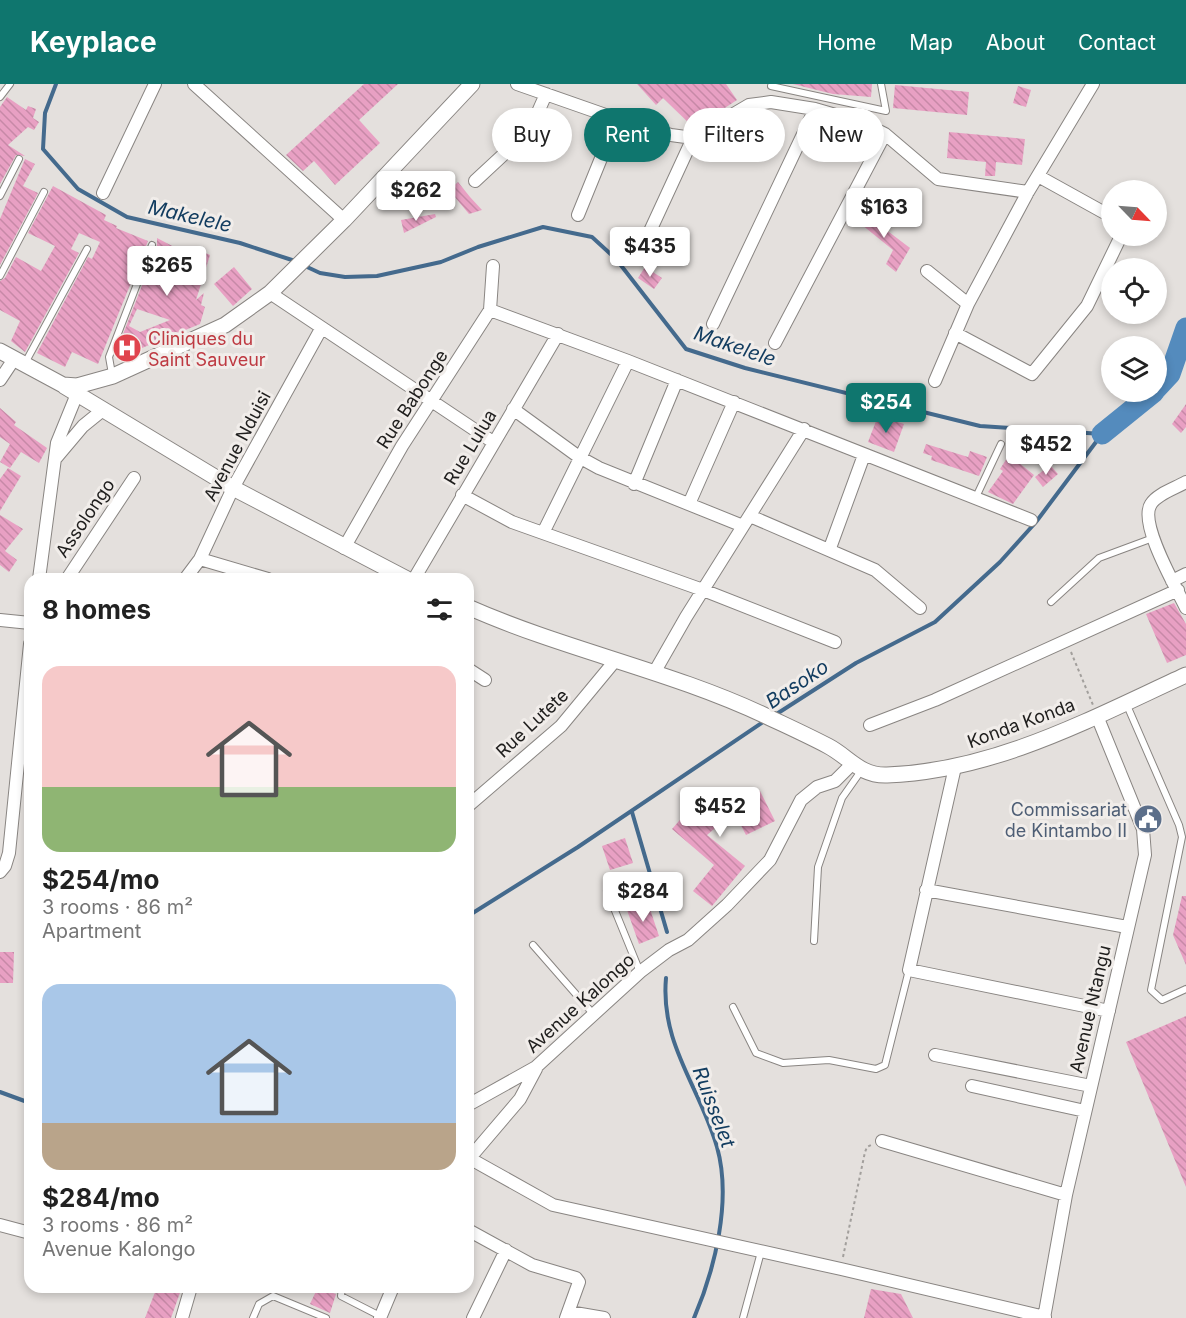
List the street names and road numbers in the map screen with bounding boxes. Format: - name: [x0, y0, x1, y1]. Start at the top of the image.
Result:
- street label: Rue Babonge: [372, 346, 452, 452]
- street label: Avenue Nduisi: [199, 387, 275, 505]
- street label: Rue Lulua: [439, 406, 501, 488]
- street label: Assolongo: [51, 475, 119, 561]
- street label: Rue Lutete: [492, 684, 572, 762]
- street label: Konda Konda: [964, 694, 1078, 752]
- street label: Avenue Ntangu: [1065, 943, 1115, 1075]
- street label: Avenue Kalongo: [522, 949, 638, 1057]

